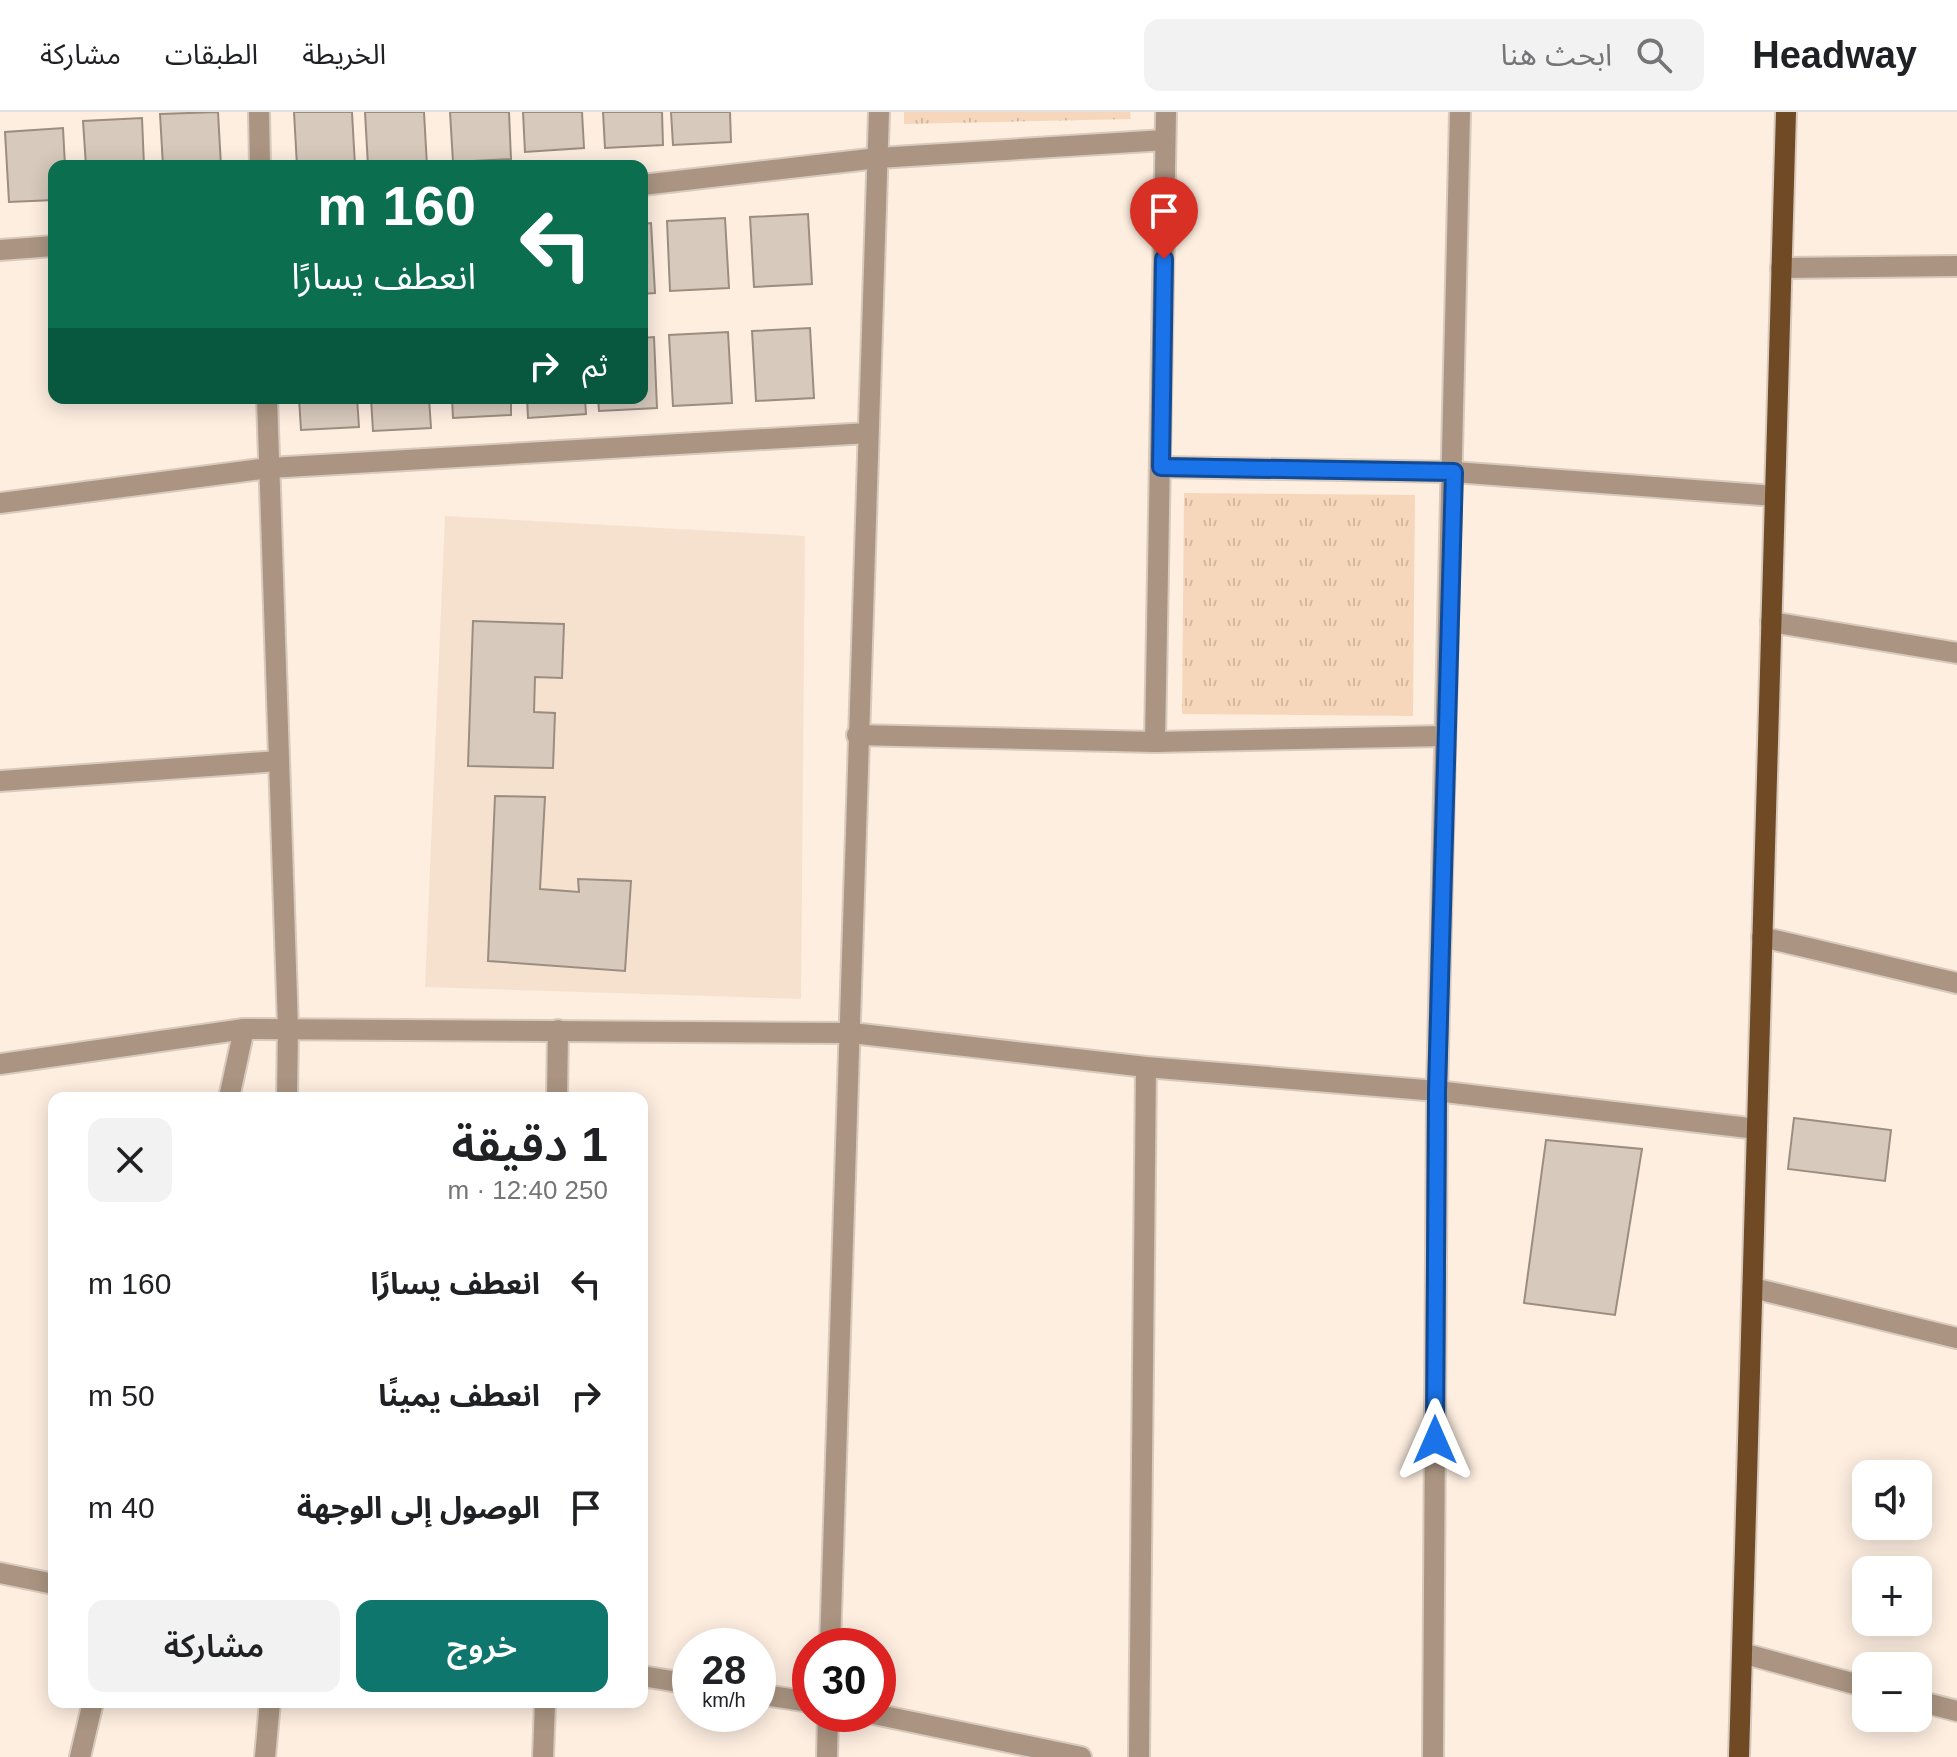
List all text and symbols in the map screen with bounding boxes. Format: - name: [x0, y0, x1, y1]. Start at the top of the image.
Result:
- search box: [1144, 19, 1704, 91]
- icon: search: [1632, 33, 1676, 77]
- text: Headway: [1752, 34, 1917, 76]
- text: ابحث هنا: [1501, 38, 1612, 71]
- text: مشاركة: [40, 39, 121, 70]
- text: الطبقات: [165, 39, 258, 70]
- text: الخريطة: [302, 39, 386, 70]
- text: 160 m: [317, 174, 476, 237]
- pin: [1130, 177, 1198, 259]
- icon: arrive: [1142, 189, 1186, 233]
- icon: left: [504, 192, 608, 296]
- text: انعطف يسارًا: [291, 256, 476, 297]
- icon: right: [522, 344, 566, 388]
- text: ثم: [582, 349, 608, 382]
- button: close: [88, 1118, 172, 1202]
- text: 1 دقيقة: [452, 1118, 608, 1171]
- text: 250 m · 12:40: [448, 1175, 608, 1205]
- icon: left: [564, 1262, 608, 1306]
- text: 160 m: [88, 1267, 171, 1300]
- text: انعطف يسارًا: [371, 1267, 540, 1300]
- icon: right: [564, 1374, 608, 1418]
- text: 50 m: [88, 1379, 155, 1412]
- text: انعطف يمينًا: [378, 1379, 540, 1412]
- position arrow: [1393, 1398, 1477, 1482]
- map controls: [1852, 1460, 1932, 1732]
- button: sound: [1852, 1460, 1932, 1540]
- icon: arrive: [564, 1486, 608, 1530]
- text: 40 m: [88, 1491, 155, 1524]
- text: الوصول إلى الوجهة: [297, 1491, 540, 1524]
- button: +: [1852, 1556, 1932, 1636]
- button: مشاركة: [88, 1600, 340, 1692]
- button: خروج: [356, 1600, 608, 1692]
- speed limit sign: 30: [792, 1628, 896, 1732]
- text: 28: [702, 1648, 746, 1692]
- button: −: [1852, 1652, 1932, 1732]
- text: km/h: [702, 1689, 746, 1711]

